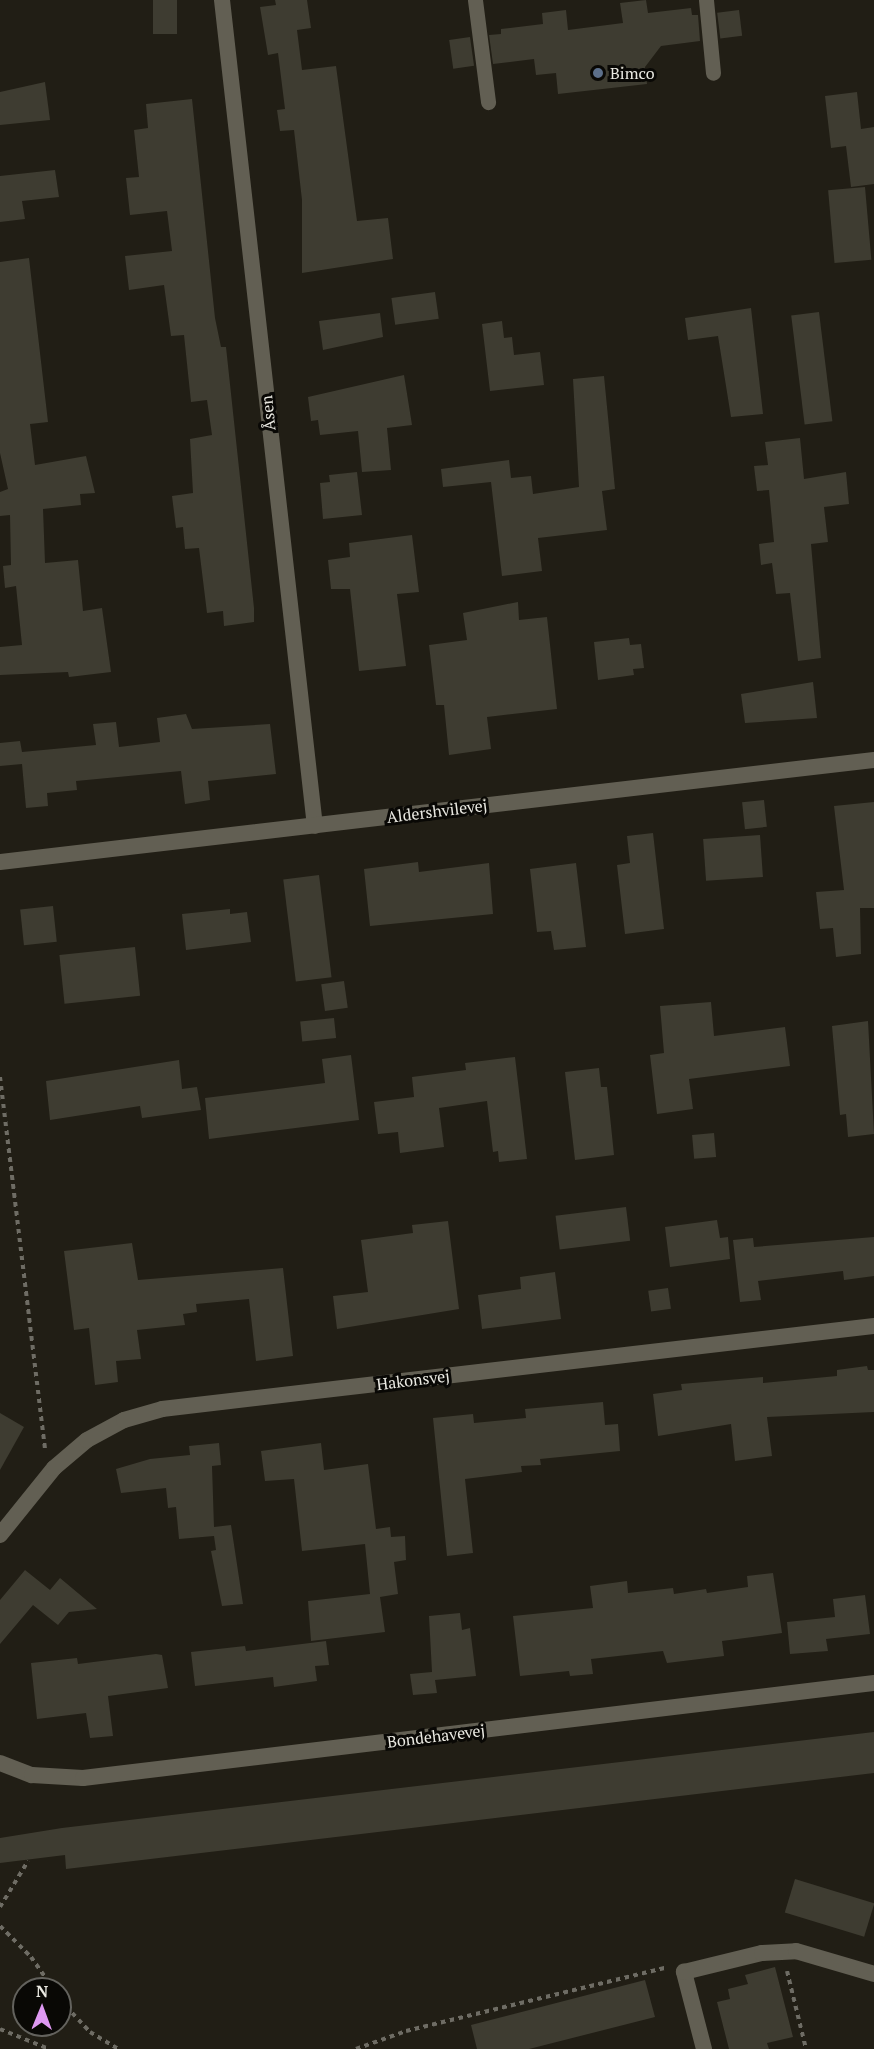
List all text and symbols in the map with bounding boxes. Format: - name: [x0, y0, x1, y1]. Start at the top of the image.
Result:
- place label: Bimco: [610, 63, 654, 83]
- marker: Bimco: [591, 66, 605, 80]
- street label: Åsen: [257, 394, 279, 432]
- street label: Aldershvilevej: [386, 795, 488, 827]
- street label: Hakonsvej: [375, 1366, 451, 1394]
- street label: Bondehavevej: [386, 1720, 486, 1752]
- north arrow: [12, 1977, 72, 2037]
- text: N: [36, 1980, 49, 2002]

